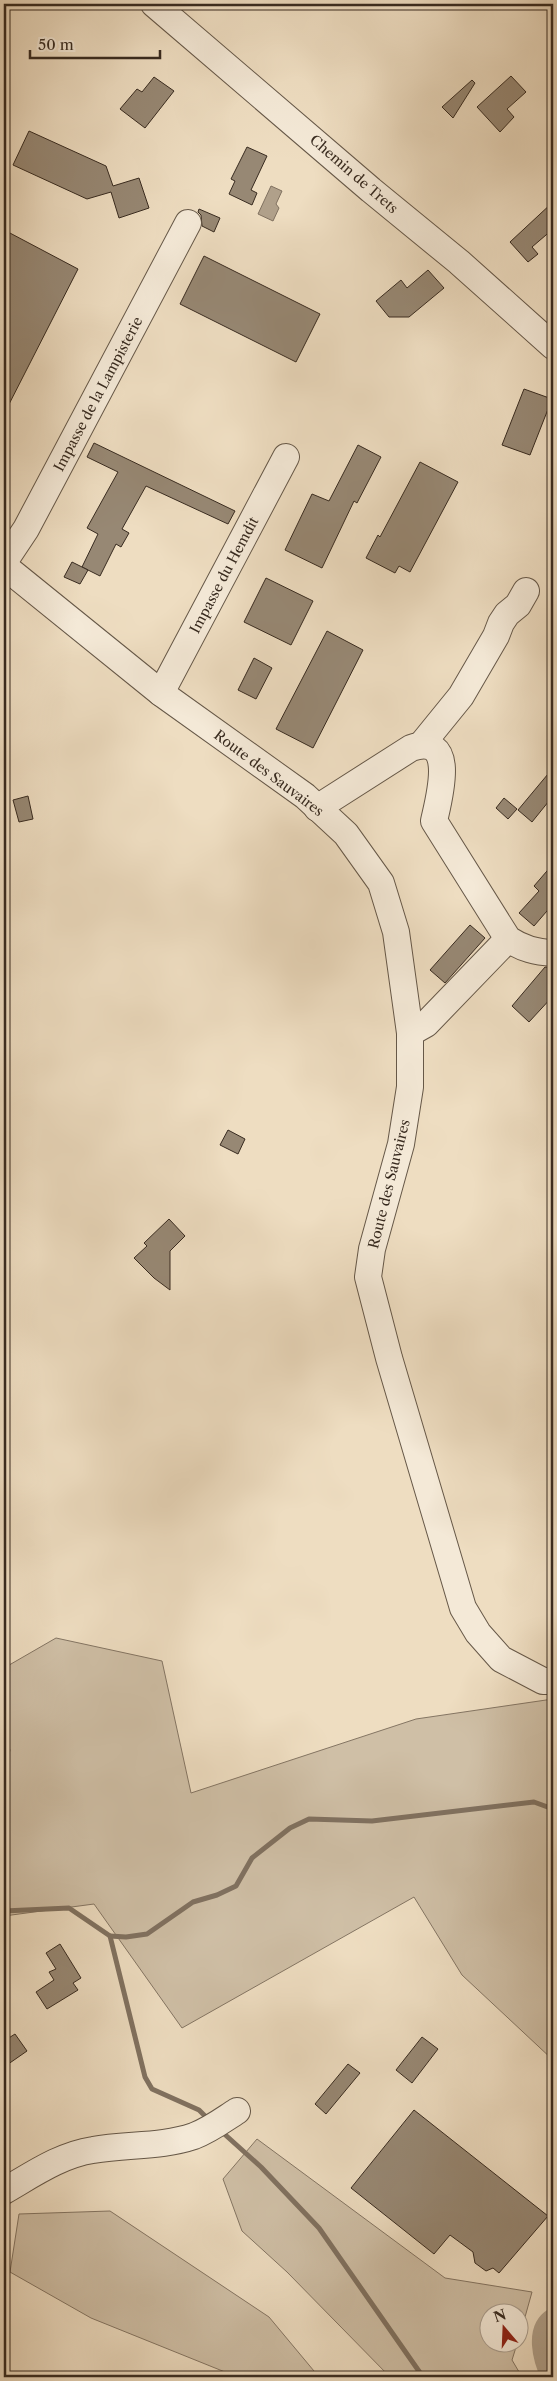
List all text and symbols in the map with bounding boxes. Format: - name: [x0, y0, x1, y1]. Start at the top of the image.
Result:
- scale bar: [30, 28, 160, 60]
- text: 50 m: [38, 35, 74, 54]
- street label: Chemin de Trets: [306, 131, 402, 217]
- street label: Impasse de la Lampisterie: [50, 313, 147, 474]
- street label: Impasse du Hemdit: [186, 514, 262, 636]
- street label: Route des Sauvaires: [211, 726, 327, 820]
- street label: Route des Sauvaires: [364, 1117, 414, 1251]
- north arrow: [480, 2304, 530, 2354]
- text: N: [491, 2305, 508, 2326]

